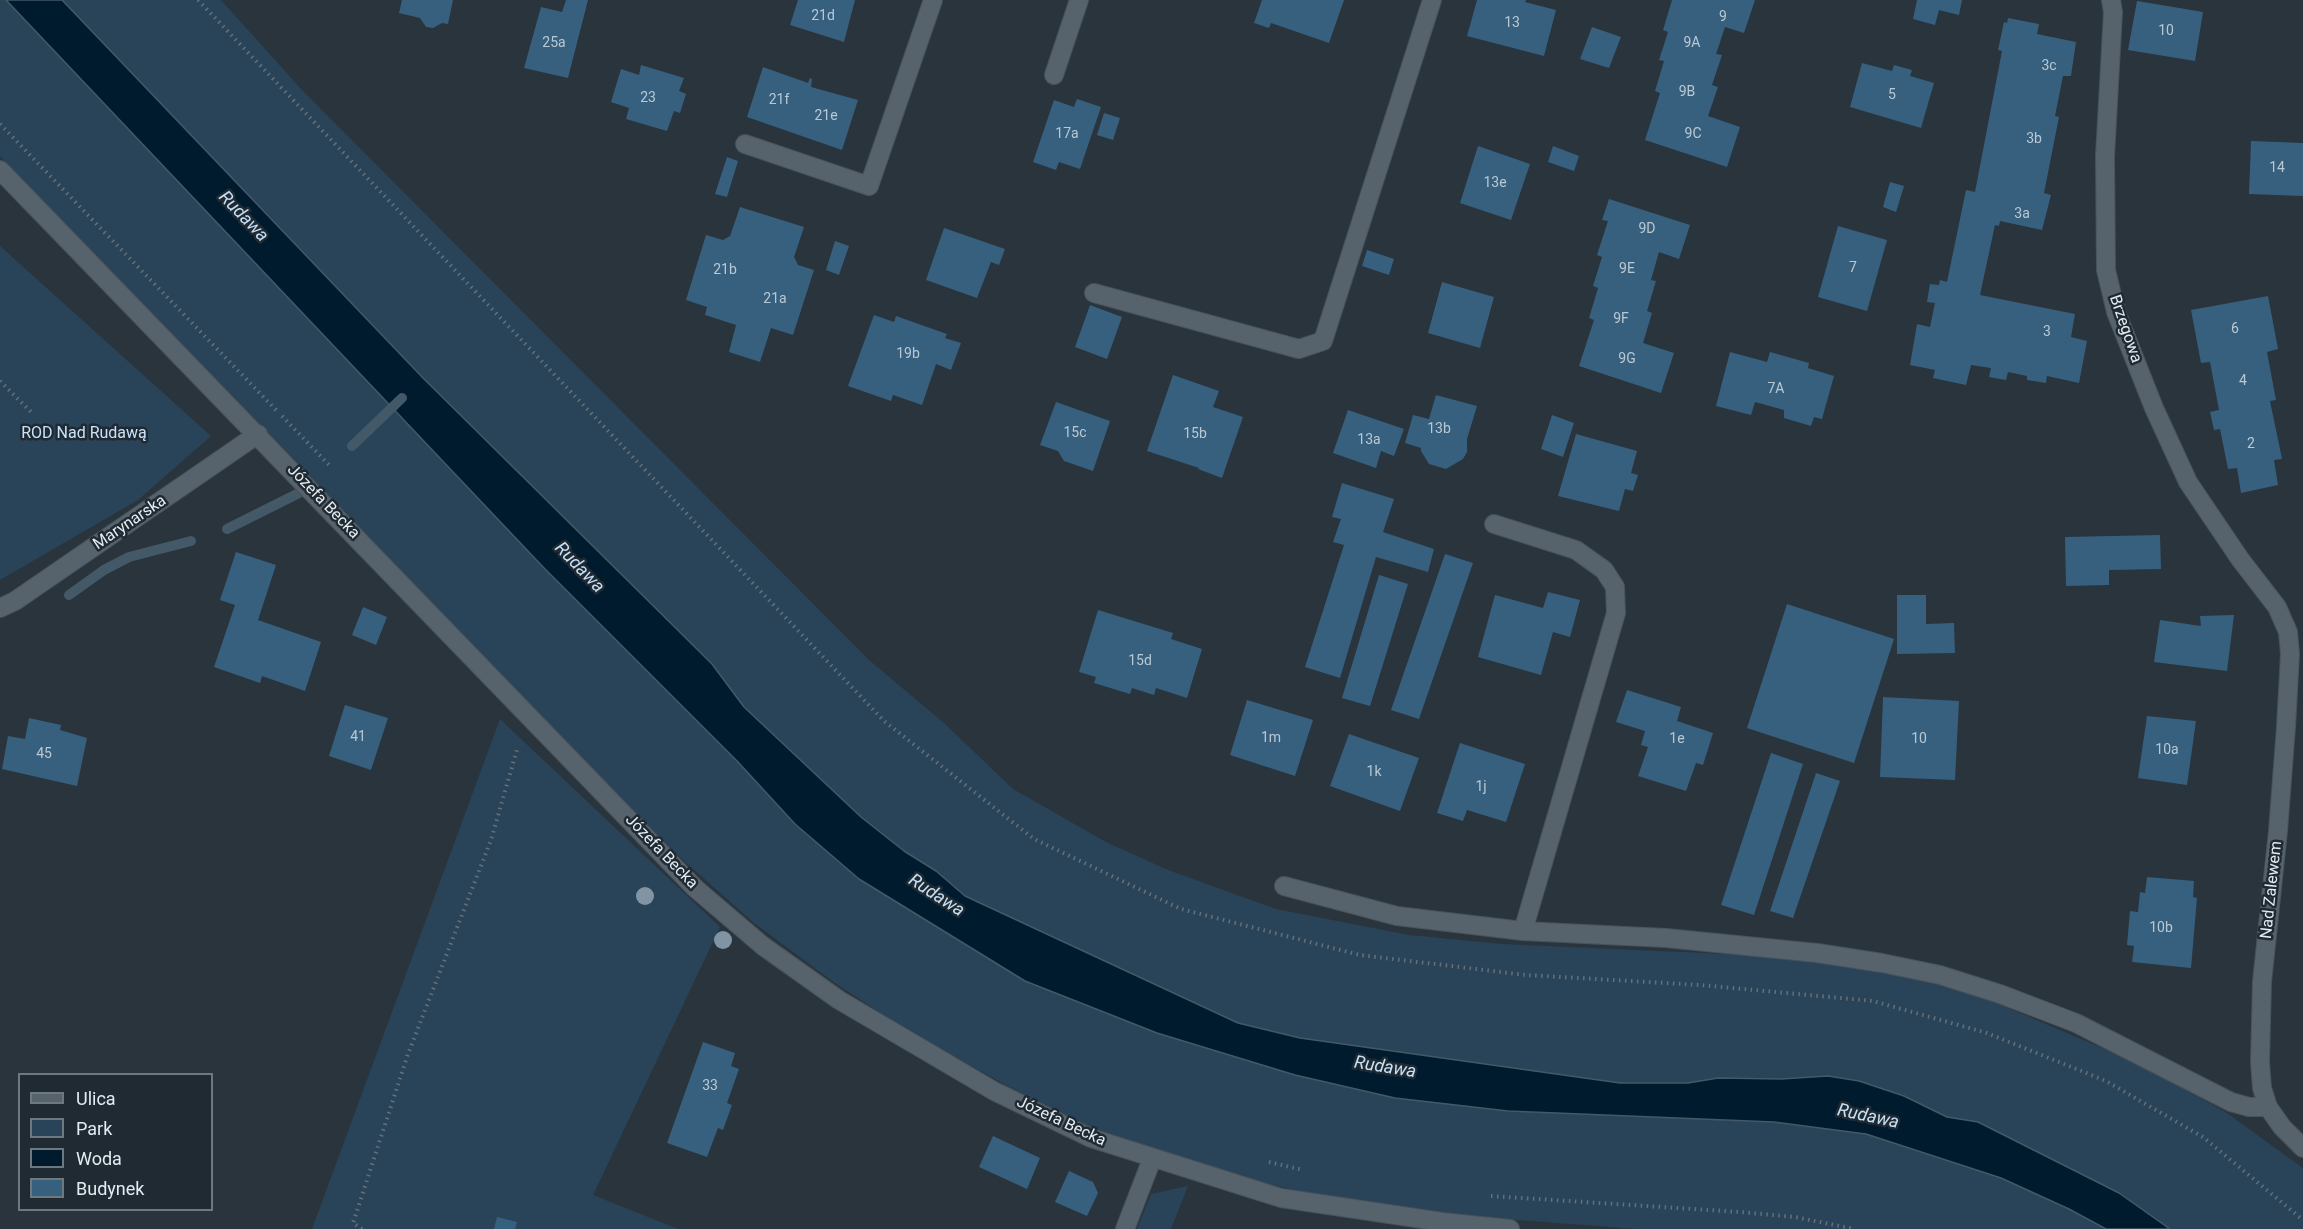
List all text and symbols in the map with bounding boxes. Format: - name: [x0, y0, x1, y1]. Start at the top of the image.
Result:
- house number: 21d: [811, 8, 835, 24]
- house number: 9: [1719, 9, 1727, 25]
- house number: 13: [1504, 15, 1520, 31]
- house number: 10: [2158, 23, 2174, 39]
- house number: 25a: [542, 35, 566, 51]
- house number: 9A: [1683, 35, 1701, 51]
- house number: 3c: [2041, 58, 2057, 74]
- house number: 9B: [1679, 84, 1695, 100]
- house number: 5: [1888, 87, 1896, 103]
- house number: 23: [640, 90, 656, 106]
- house number: 21f: [769, 92, 789, 108]
- house number: 21e: [814, 108, 838, 124]
- house number: 17a: [1055, 126, 1079, 142]
- house number: 9C: [1685, 126, 1701, 142]
- house number: 3b: [2026, 131, 2042, 147]
- house number: 14: [2269, 160, 2285, 176]
- house number: 13e: [1483, 175, 1507, 191]
- water label: Rudawa: [214, 187, 272, 247]
- house number: 3a: [2014, 206, 2030, 222]
- house number: 9D: [1638, 221, 1656, 237]
- house number: 7: [1849, 260, 1857, 276]
- house number: 9E: [1619, 261, 1635, 277]
- house number: 21b: [713, 262, 737, 278]
- house number: 21a: [763, 291, 787, 307]
- street label: Brzegowa: [2104, 293, 2146, 365]
- house number: 9F: [1613, 311, 1629, 327]
- house number: 6: [2231, 321, 2239, 337]
- house number: 3: [2043, 324, 2051, 340]
- house number: 19b: [896, 346, 920, 362]
- house number: 9G: [1618, 351, 1636, 367]
- house number: 4: [2239, 373, 2247, 389]
- house number: 7A: [1767, 381, 1785, 397]
- house number: 13b: [1427, 421, 1451, 437]
- park label: ROD Nad Rudawą: [21, 424, 147, 444]
- house number: 15c: [1063, 425, 1087, 441]
- house number: 15b: [1183, 426, 1207, 442]
- house number: 13a: [1357, 432, 1381, 448]
- house number: 2: [2247, 436, 2255, 452]
- street label: Józefa Becka: [283, 461, 363, 543]
- street label: Marynarska: [90, 492, 170, 554]
- water label: Rudawa: [550, 538, 608, 598]
- house number: 15d: [1128, 653, 1152, 669]
- house number: 41: [350, 729, 366, 745]
- house number: 1m: [1261, 730, 1281, 746]
- house number: 1e: [1669, 731, 1685, 747]
- house number: 10: [1911, 731, 1927, 747]
- house number: 10a: [2155, 742, 2179, 758]
- house number: 45: [36, 746, 52, 762]
- house number: 1k: [1367, 764, 1381, 780]
- house number: 1j: [1475, 779, 1487, 795]
- street label: Józefa Becka: [621, 811, 701, 893]
- street label: Nad Zalewem: [2257, 840, 2287, 940]
- water label: Rudawa: [904, 870, 968, 922]
- house number: 10b: [2149, 920, 2173, 936]
- water label: Rudawa: [1353, 1052, 1417, 1084]
- legend: [18, 1073, 213, 1211]
- house number: 33: [702, 1078, 718, 1094]
- text: Ulica: [76, 1088, 116, 1109]
- street label: Józefa Becka: [1013, 1093, 1109, 1151]
- water label: Rudawa: [1835, 1100, 1901, 1134]
- text: Park: [76, 1118, 112, 1139]
- text: Woda: [76, 1148, 122, 1169]
- text: Budynek: [76, 1178, 144, 1199]

